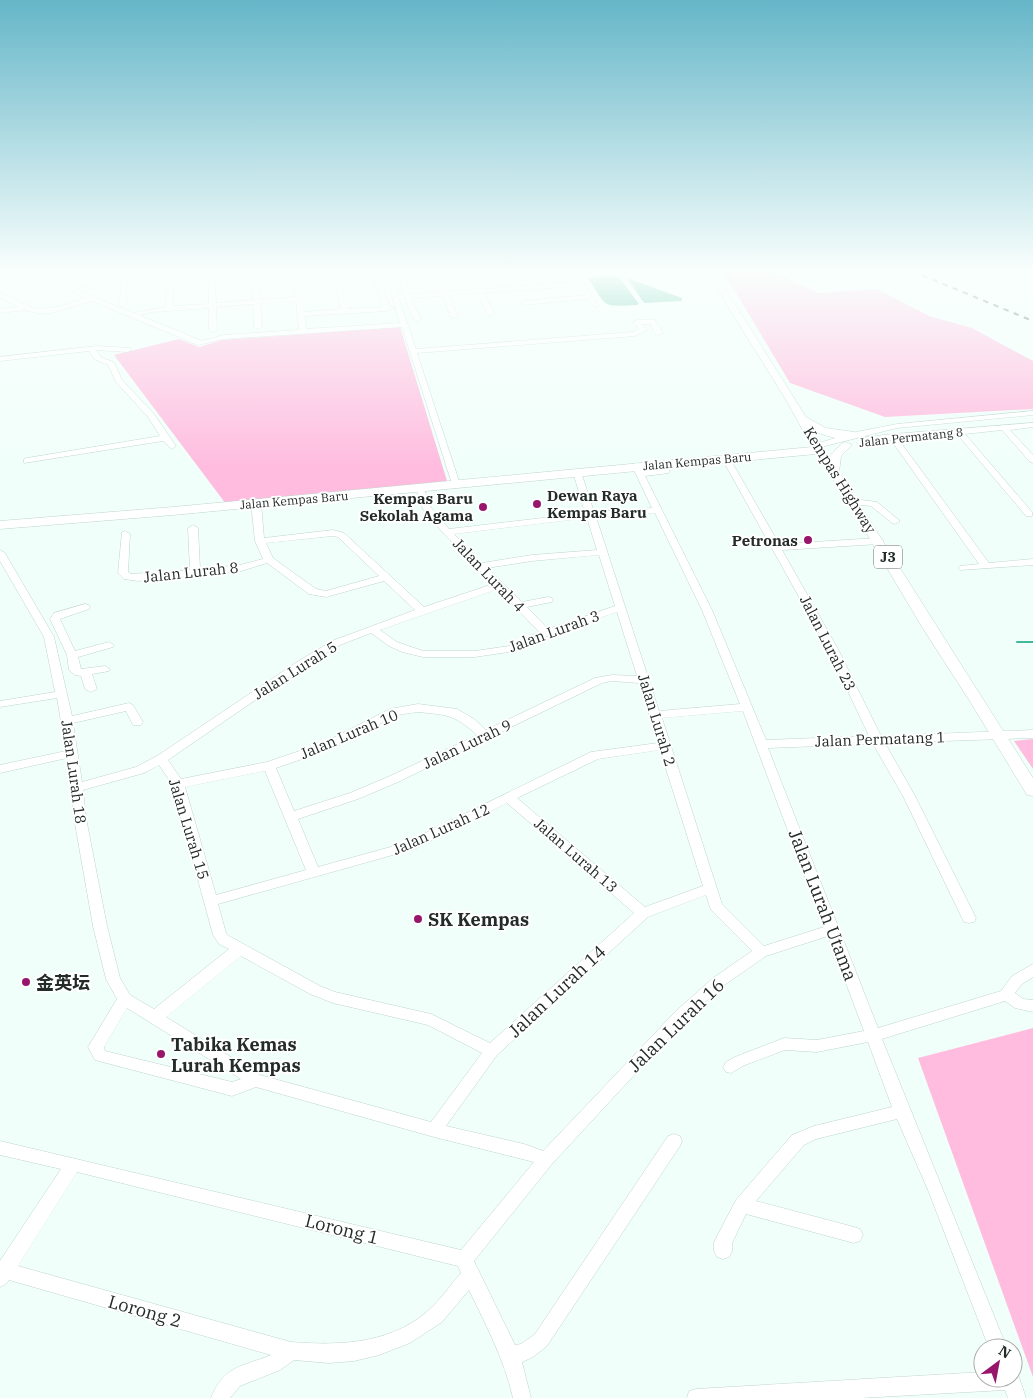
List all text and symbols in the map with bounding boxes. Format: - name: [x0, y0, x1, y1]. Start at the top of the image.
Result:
- street label: Kempas Highway: [800, 423, 880, 537]
- street label: Jalan Permatang 8: [858, 424, 964, 450]
- street label: Jalan Kempas Baru: [642, 449, 752, 473]
- place label: Dewan Raya Kempas Baru: [547, 486, 647, 522]
- street label: Jalan Kempas Baru: [239, 488, 349, 512]
- place label: Kempas Baru Sekolah Agama: [360, 489, 473, 525]
- marker: Dewan Raya Kempas Baru: [531, 498, 543, 510]
- marker: Kempas Baru Sekolah Agama: [477, 501, 489, 513]
- place label: Petronas: [732, 531, 798, 550]
- street label: Jalan Lurah 4: [449, 534, 529, 616]
- marker: Petronas: [802, 534, 814, 546]
- road number: J3: [874, 546, 902, 568]
- street label: Jalan Lurah 8: [143, 558, 239, 586]
- street label: Jalan Lurah 23: [796, 592, 860, 694]
- street label: Jalan Lurah 3: [506, 606, 602, 656]
- street label: Jalan Lurah 5: [249, 637, 341, 703]
- street label: Jalan Lurah 2: [634, 672, 680, 768]
- street label: Jalan Lurah 10: [297, 705, 401, 763]
- street label: Jalan Lurah 9: [420, 715, 514, 773]
- street label: Jalan Lurah 18: [57, 719, 91, 825]
- street label: Jalan Permatang 1: [814, 727, 946, 751]
- street label: Jalan Lurah 15: [165, 776, 213, 882]
- street label: Jalan Lurah 12: [389, 799, 493, 859]
- street label: Jalan Lurah 13: [530, 814, 622, 896]
- street label: Jalan Lurah Utama: [784, 826, 862, 984]
- place label: SK Kempas: [428, 908, 529, 931]
- marker: SK Kempas: [412, 913, 424, 925]
- street label: Jalan Lurah 14: [503, 940, 611, 1042]
- place label: 金英坛: [36, 971, 90, 994]
- street label: Jalan Lurah 16: [623, 973, 729, 1077]
- marker: 金英坛: [20, 976, 32, 988]
- place label: Tabika Kemas Lurah Kempas: [171, 1033, 301, 1077]
- marker: Tabika Kemas Lurah Kempas: [155, 1048, 167, 1060]
- street label: Lorong 1: [303, 1209, 381, 1249]
- street label: Lorong 2: [106, 1290, 184, 1332]
- north arrow: [973, 1338, 1023, 1388]
- text: N: [995, 1341, 1014, 1363]

